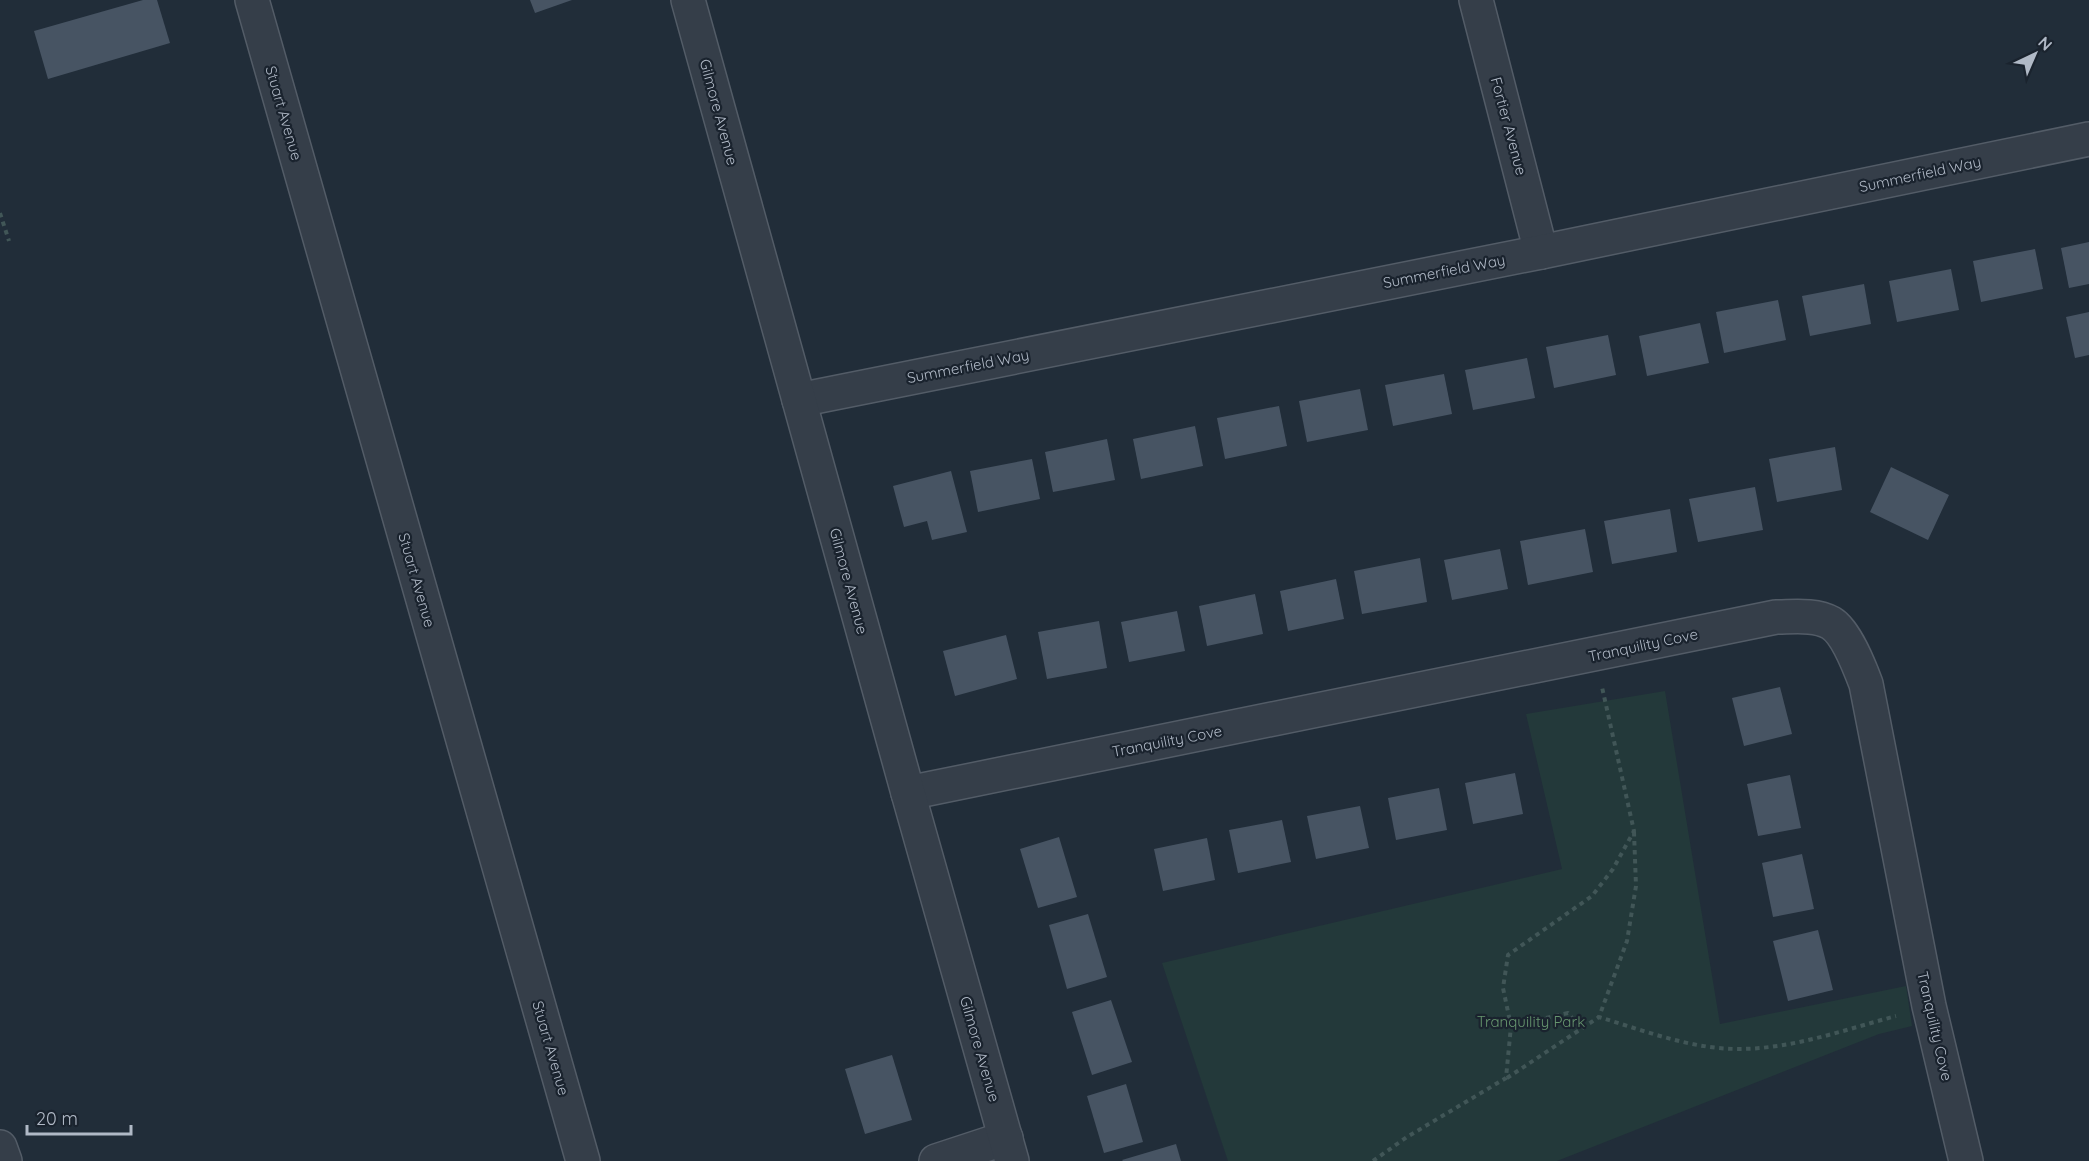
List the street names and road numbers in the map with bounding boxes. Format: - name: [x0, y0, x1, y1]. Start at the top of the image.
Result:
- street label: Gilmore Avenue: [696, 57, 742, 167]
- street label: Stuart Avenue: [261, 64, 307, 162]
- street label: Fortier Avenue: [1487, 75, 1531, 177]
- street label: Summerfield Way: [1857, 152, 1983, 196]
- street label: Summerfield Way: [1381, 250, 1507, 292]
- street label: Summerfield Way: [905, 345, 1031, 387]
- street label: Gilmore Avenue: [826, 526, 872, 636]
- street label: Stuart Avenue: [394, 531, 440, 629]
- street label: Tranquility Cove: [1586, 624, 1700, 666]
- street label: Tranquility Cove: [1110, 721, 1224, 761]
- street label: Tranquility Cove: [1913, 969, 1957, 1083]
- street label: Gilmore Avenue: [956, 994, 1004, 1104]
- street label: Stuart Avenue: [528, 999, 574, 1097]

